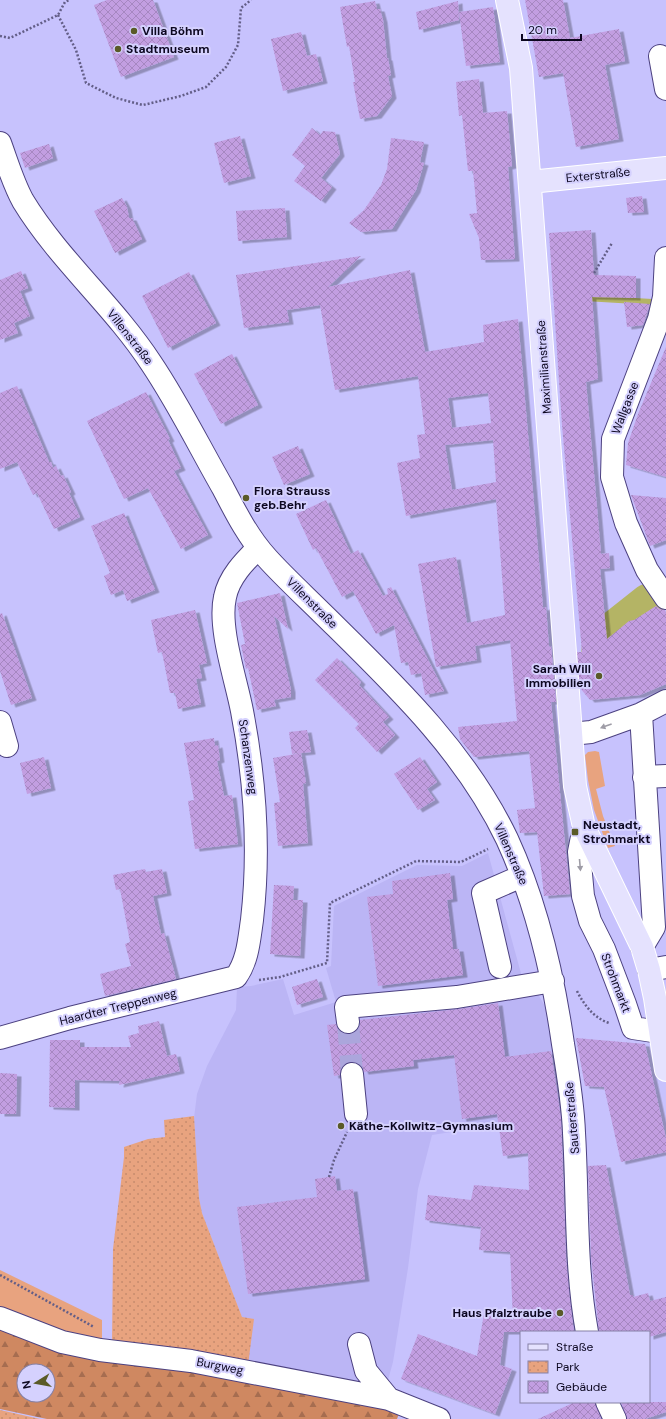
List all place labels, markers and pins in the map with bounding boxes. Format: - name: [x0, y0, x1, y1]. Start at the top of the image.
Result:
- place label: Villa Böhm: [142, 23, 204, 39]
- marker: Villa Böhm: [129, 26, 139, 36]
- place label: Stadtmuseum: [126, 41, 210, 57]
- marker: Stadtmuseum: [113, 44, 123, 54]
- place label: Flora Strauss geb.Behr: [254, 483, 331, 513]
- marker: Flora Strauss geb.Behr: [241, 493, 251, 503]
- place label: Sarah Will Immobilien: [526, 661, 591, 691]
- marker: Sarah Will Immobilien: [594, 671, 604, 681]
- place label: Neustadt, Strohmarkt: [583, 817, 650, 847]
- marker: Neustadt, Strohmarkt: [570, 827, 580, 837]
- place label: Käthe-Kollwitz-Gymnasium: [349, 1118, 513, 1134]
- marker: Käthe-Kollwitz-Gymnasium: [336, 1121, 346, 1131]
- place label: Haus Pfalztraube: [452, 1305, 552, 1321]
- marker: Haus Pfalztraube: [555, 1308, 565, 1318]

